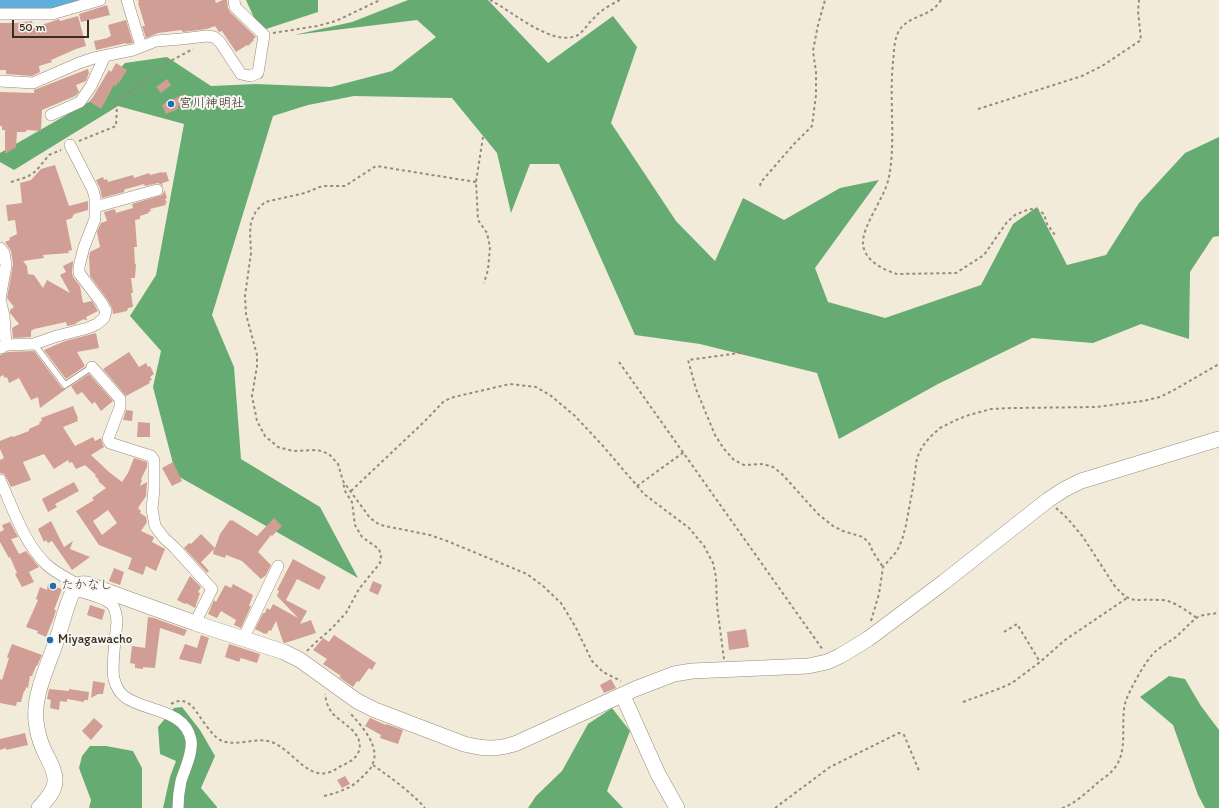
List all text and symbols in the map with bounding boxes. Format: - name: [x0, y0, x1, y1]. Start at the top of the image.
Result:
- scale bar: [14, 12, 91, 38]
- text: 50 m: [19, 20, 45, 34]
- place label: 宮川神明社: [179, 96, 244, 112]
- marker: 宮川神明社: [166, 99, 176, 109]
- place label: たかなし: [61, 578, 113, 594]
- marker: たかなし: [48, 581, 58, 591]
- place label: Miyagawacho: [58, 632, 132, 648]
- marker: Miyagawacho: [45, 635, 55, 645]

